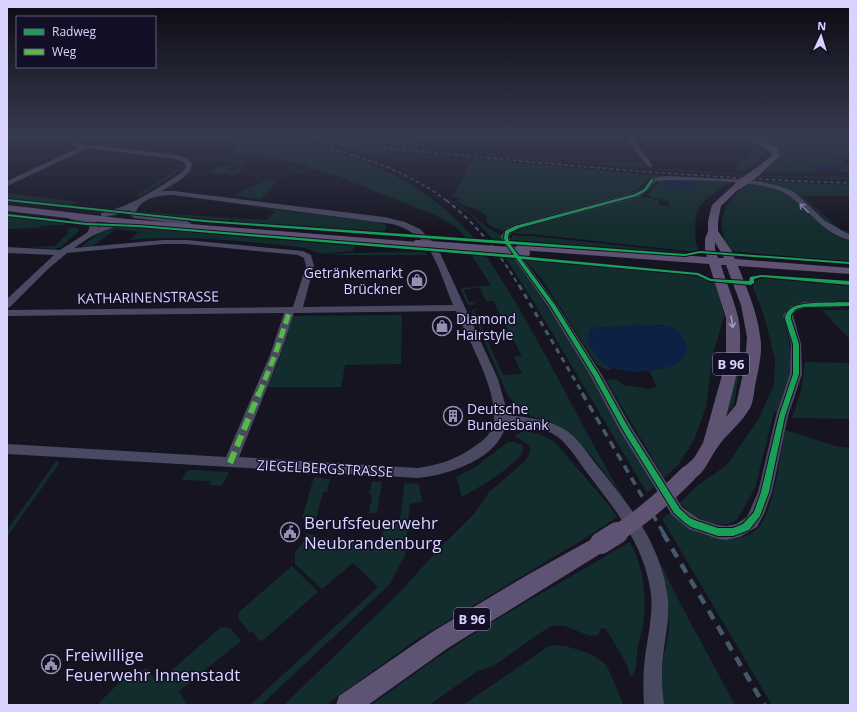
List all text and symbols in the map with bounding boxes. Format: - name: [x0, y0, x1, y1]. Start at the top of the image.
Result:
- legend: [16, 16, 156, 68]
- north arrow: [801, 16, 841, 56]
- text: N: [817, 18, 827, 33]
- text: Radweg: [52, 23, 96, 40]
- text: Weg: [52, 43, 77, 60]
- one-way arrow: [800, 203, 809, 213]
- place label: Getränkemarkt Brückner: [304, 263, 403, 298]
- shop icon: Getränkemarkt Brückner: [406, 269, 428, 291]
- street label: KATHARINENSTRASSE: [77, 286, 219, 308]
- place label: Diamond Hairstyle: [456, 309, 516, 344]
- shop icon: Diamond Hairstyle: [431, 315, 453, 337]
- one-way arrow: [728, 315, 736, 328]
- road number: B 96: [713, 353, 749, 375]
- place label: Deutsche Bundesbank: [467, 399, 549, 434]
- building icon: Deutsche Bundesbank: [442, 405, 464, 427]
- street label: ZIEGELBERGSTRASSE: [256, 455, 394, 481]
- place label: Berufsfeuerwehr Neubrandenburg: [304, 511, 441, 554]
- public building icon: Berufsfeuerwehr Neubrandenburg: [279, 521, 301, 543]
- road number: B 96: [454, 608, 490, 630]
- place label: Freiwillige Feuerwehr Innenstadt: [65, 643, 240, 686]
- public building icon: Freiwillige Feuerwehr Innenstadt: [40, 653, 62, 675]

